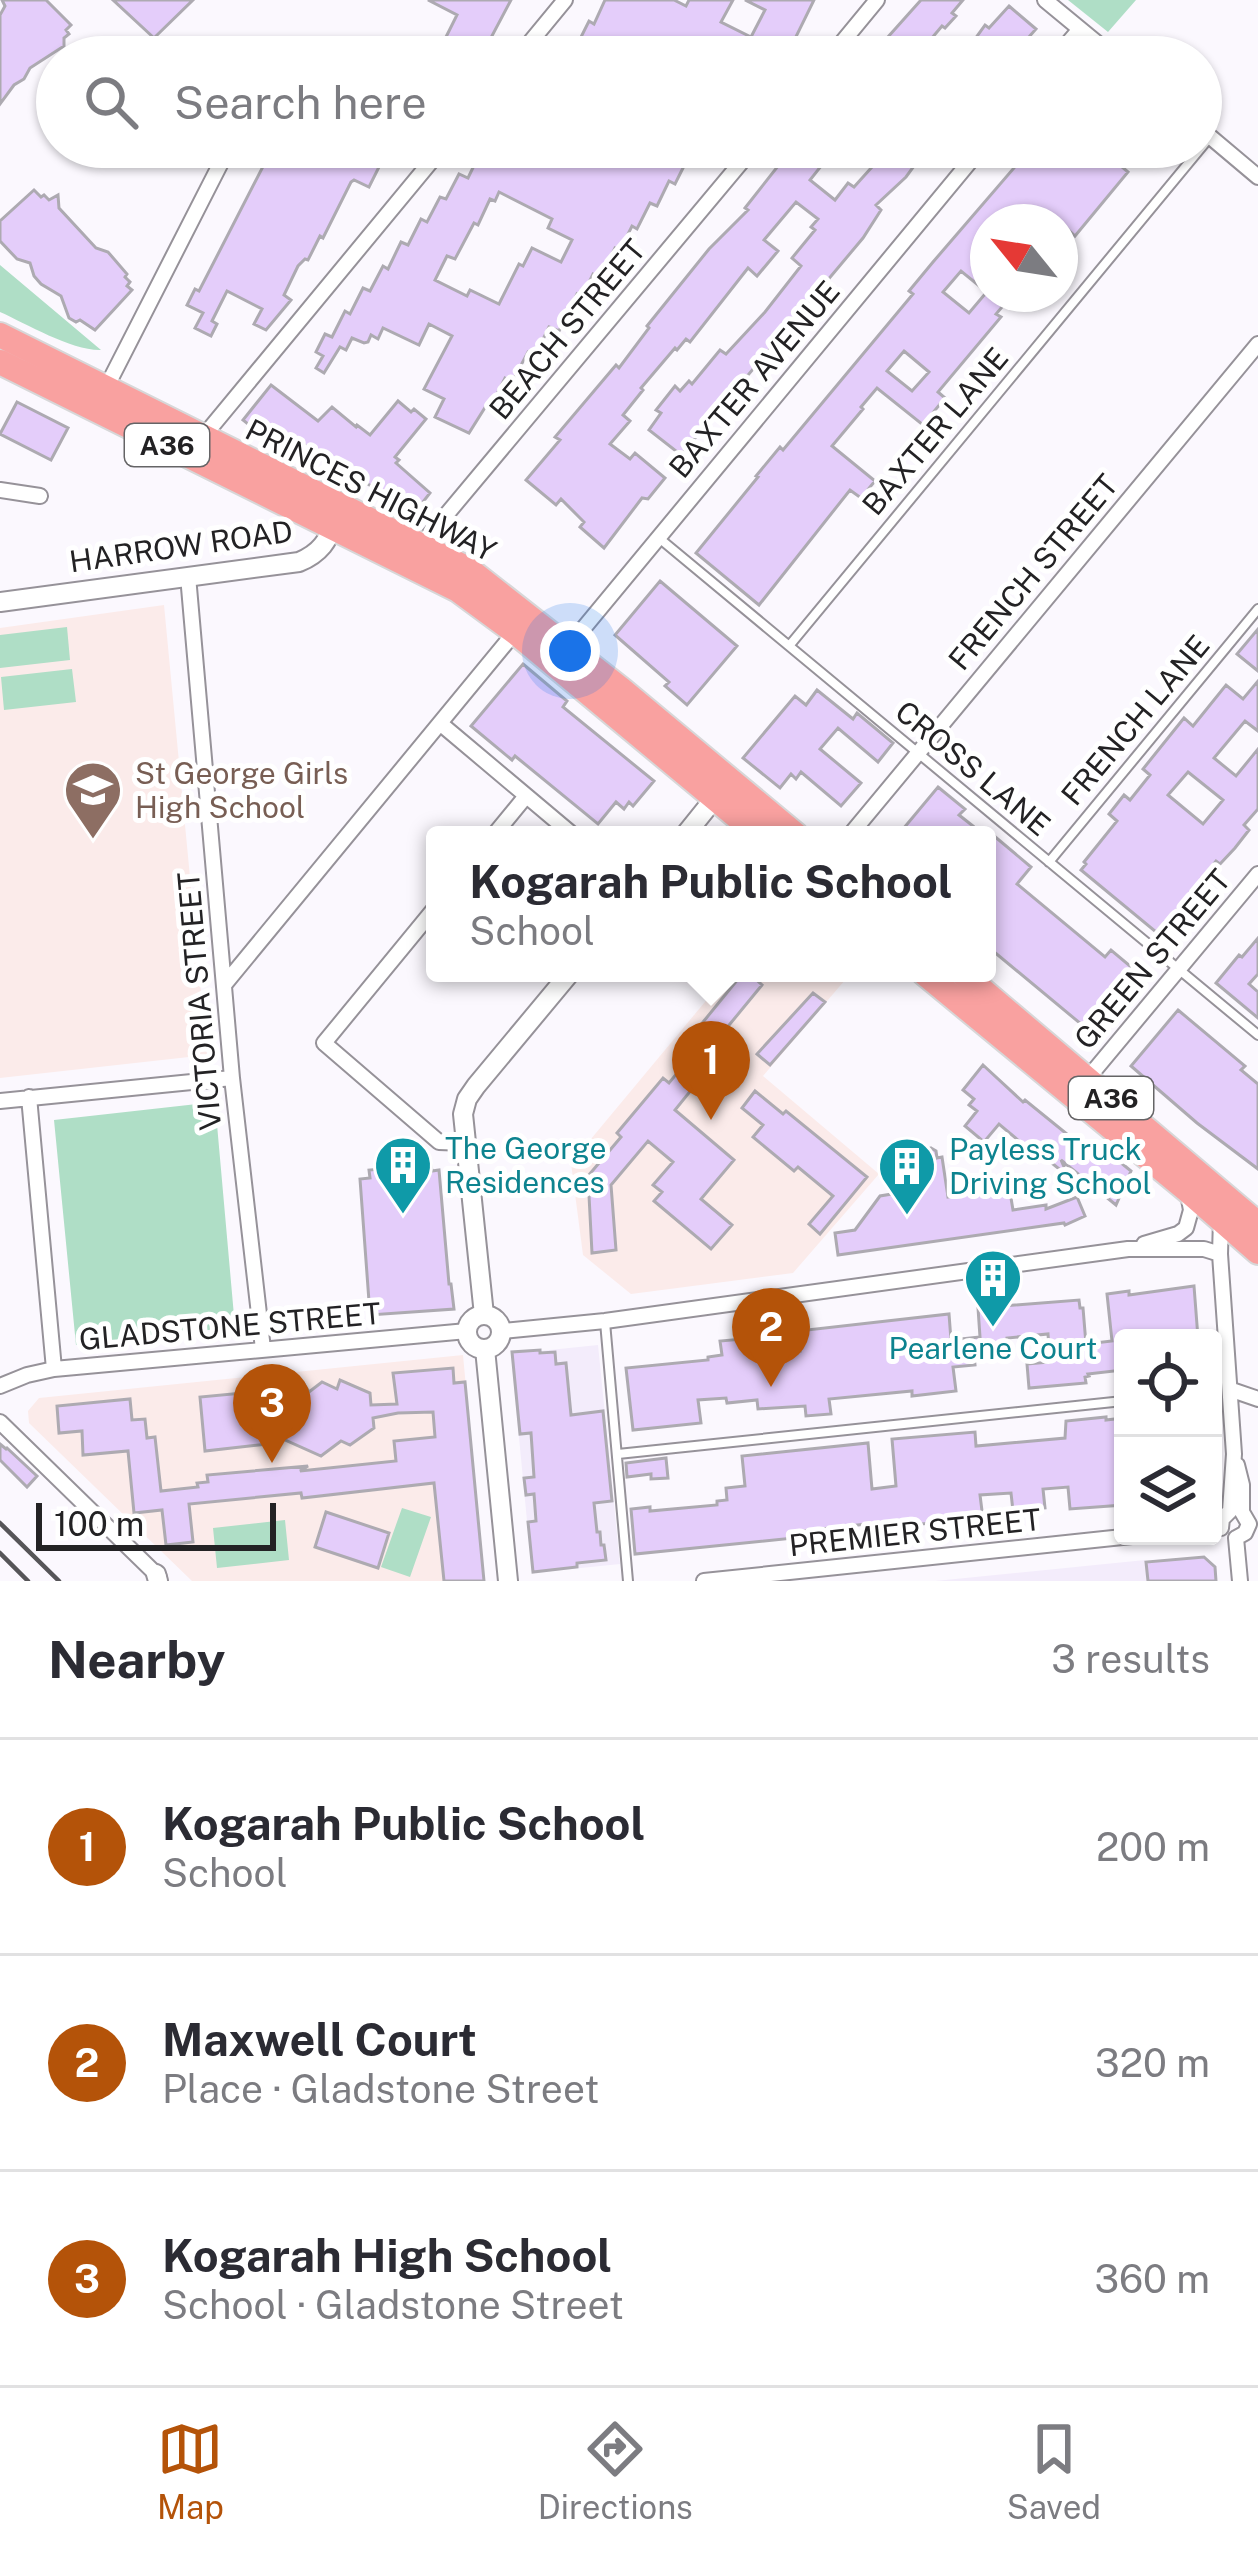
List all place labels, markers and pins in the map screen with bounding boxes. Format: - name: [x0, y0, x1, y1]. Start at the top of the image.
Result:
- place label: St George Girls High School: [135, 755, 348, 825]
- school or university icon: St George Girls High School: [62, 759, 124, 841]
- pin: 1: [672, 1021, 750, 1120]
- place label: The George Residences: [445, 1130, 607, 1200]
- place label: Payless Truck Driving School: [949, 1131, 1152, 1201]
- building icon: The George Residences: [372, 1134, 434, 1216]
- building icon: Payless Truck Driving School: [876, 1135, 938, 1217]
- building icon: Pearlene Court: [962, 1247, 1024, 1329]
- pin: 2: [732, 1288, 810, 1387]
- place label: Pearlene Court: [889, 1330, 1097, 1366]
- pin: 3: [233, 1364, 311, 1463]

